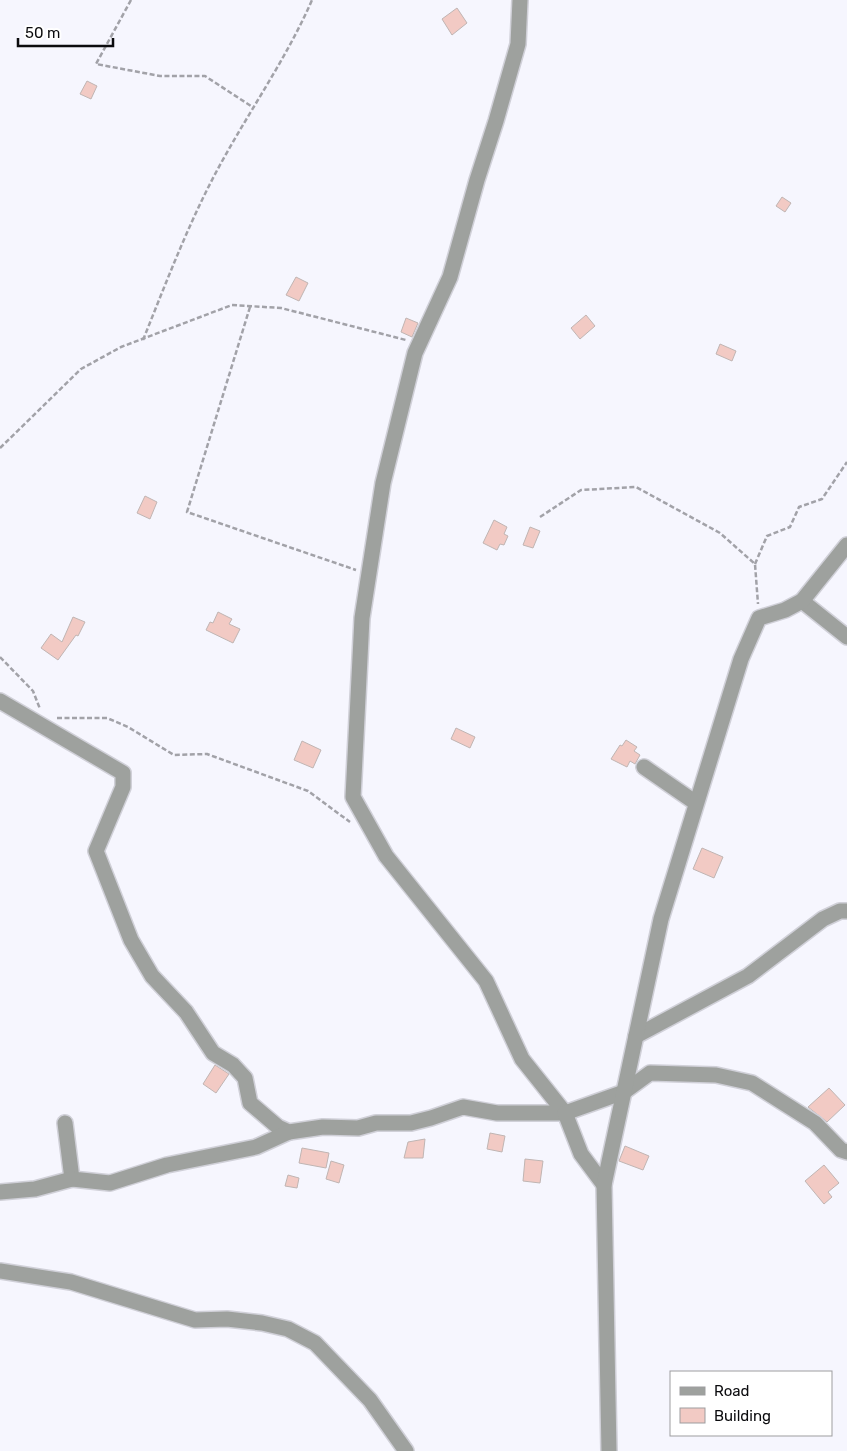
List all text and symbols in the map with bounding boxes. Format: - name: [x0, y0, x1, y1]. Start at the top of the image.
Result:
- scale bar: [18, 15, 112, 47]
- text: 50 m: [25, 24, 60, 42]
- legend: [670, 1371, 832, 1436]
- text: Road: [714, 1382, 750, 1400]
- text: Building: [714, 1407, 771, 1425]

